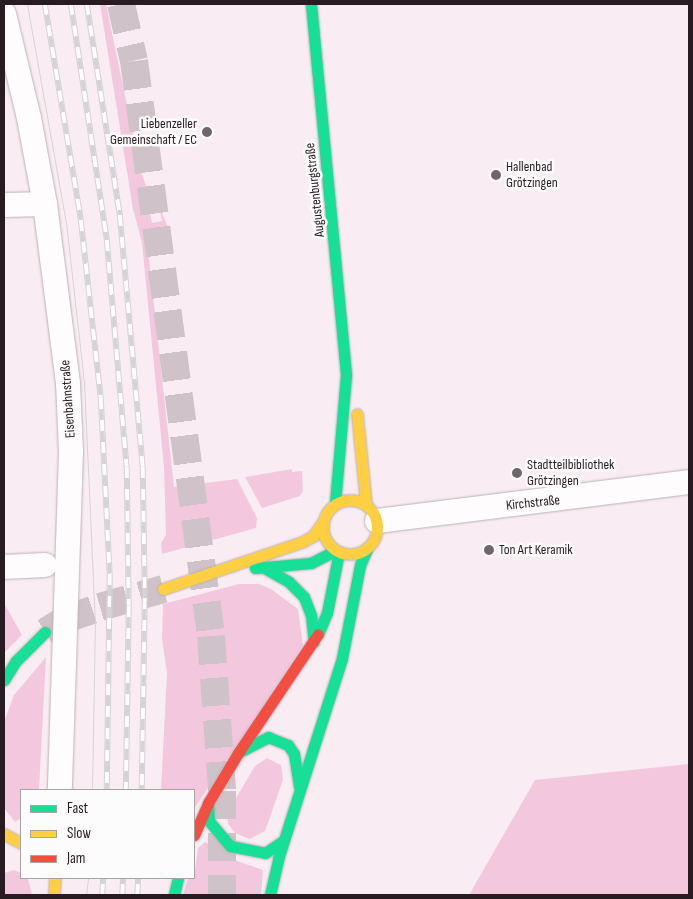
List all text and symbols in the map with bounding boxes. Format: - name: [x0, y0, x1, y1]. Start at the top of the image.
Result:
- place label: Liebenzeller Gemeinschaft / EC: [110, 116, 197, 148]
- marker: Liebenzeller Gemeinschaft / EC: [201, 126, 213, 138]
- street label: Augustenburgstraße: [302, 142, 328, 238]
- place label: Hallenbad Grötzingen: [506, 159, 558, 192]
- marker: Hallenbad Grötzingen: [490, 169, 502, 181]
- street label: Eisenbahnstraße: [57, 359, 79, 439]
- place label: Stadtteilbibliothek Grötzingen: [527, 457, 614, 490]
- marker: Stadtteilbibliothek Grötzingen: [511, 467, 523, 479]
- street label: Kirchstraße: [505, 492, 561, 514]
- place label: Ton Art Keramik: [499, 542, 573, 558]
- marker: Ton Art Keramik: [483, 544, 495, 556]
- legend: [20, 789, 195, 879]
- text: Fast: [67, 799, 88, 818]
- text: Slow: [67, 824, 91, 843]
- text: Jam: [67, 849, 85, 868]

